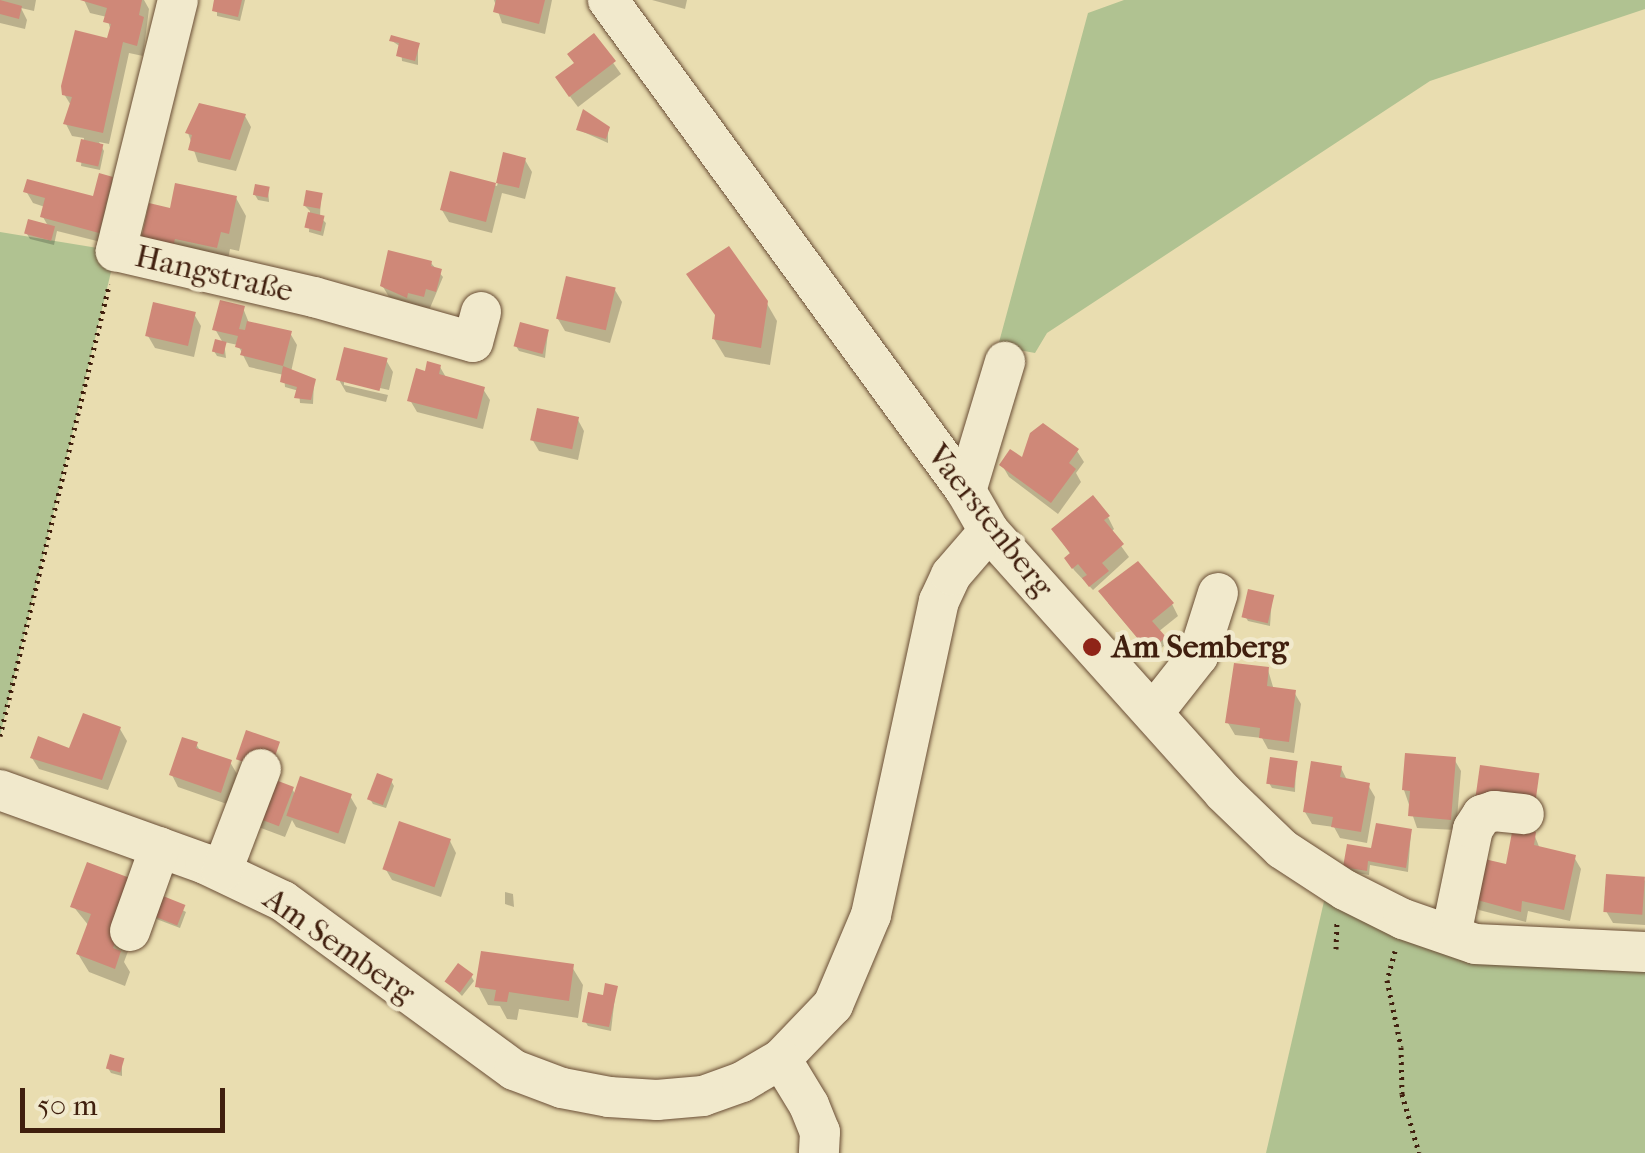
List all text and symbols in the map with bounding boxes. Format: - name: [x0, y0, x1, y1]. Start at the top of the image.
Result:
- street label: Hangstraße: [131, 237, 297, 311]
- street label: Vaerstenberg: [918, 437, 1062, 605]
- place label: Am Semberg: [1112, 628, 1288, 666]
- marker: Am Semberg: [1081, 636, 1103, 658]
- street label: Am Semberg: [256, 880, 422, 1012]
- scale bar: [25, 1068, 230, 1130]
- text: 50 m: [37, 1088, 98, 1123]

